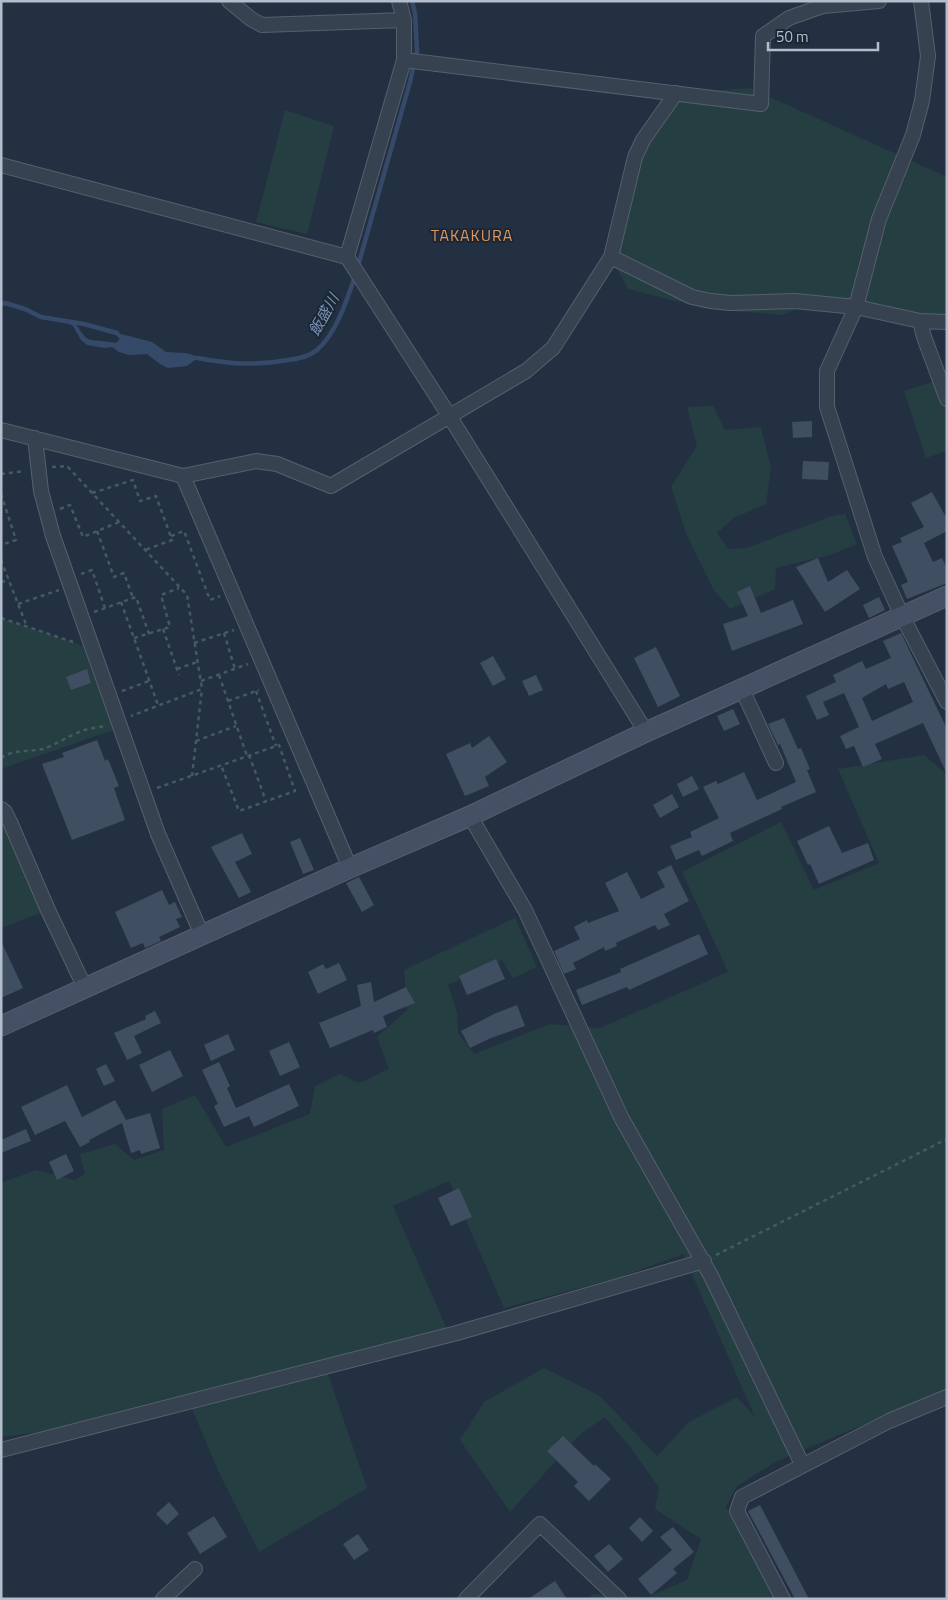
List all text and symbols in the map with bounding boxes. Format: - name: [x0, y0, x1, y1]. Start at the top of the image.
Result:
- scale bar: [768, 20, 878, 52]
- text: 50 m: [776, 25, 809, 48]
- district label: TAKAKURA: [431, 223, 513, 247]
- water label: 飯盛川: [303, 288, 345, 340]

